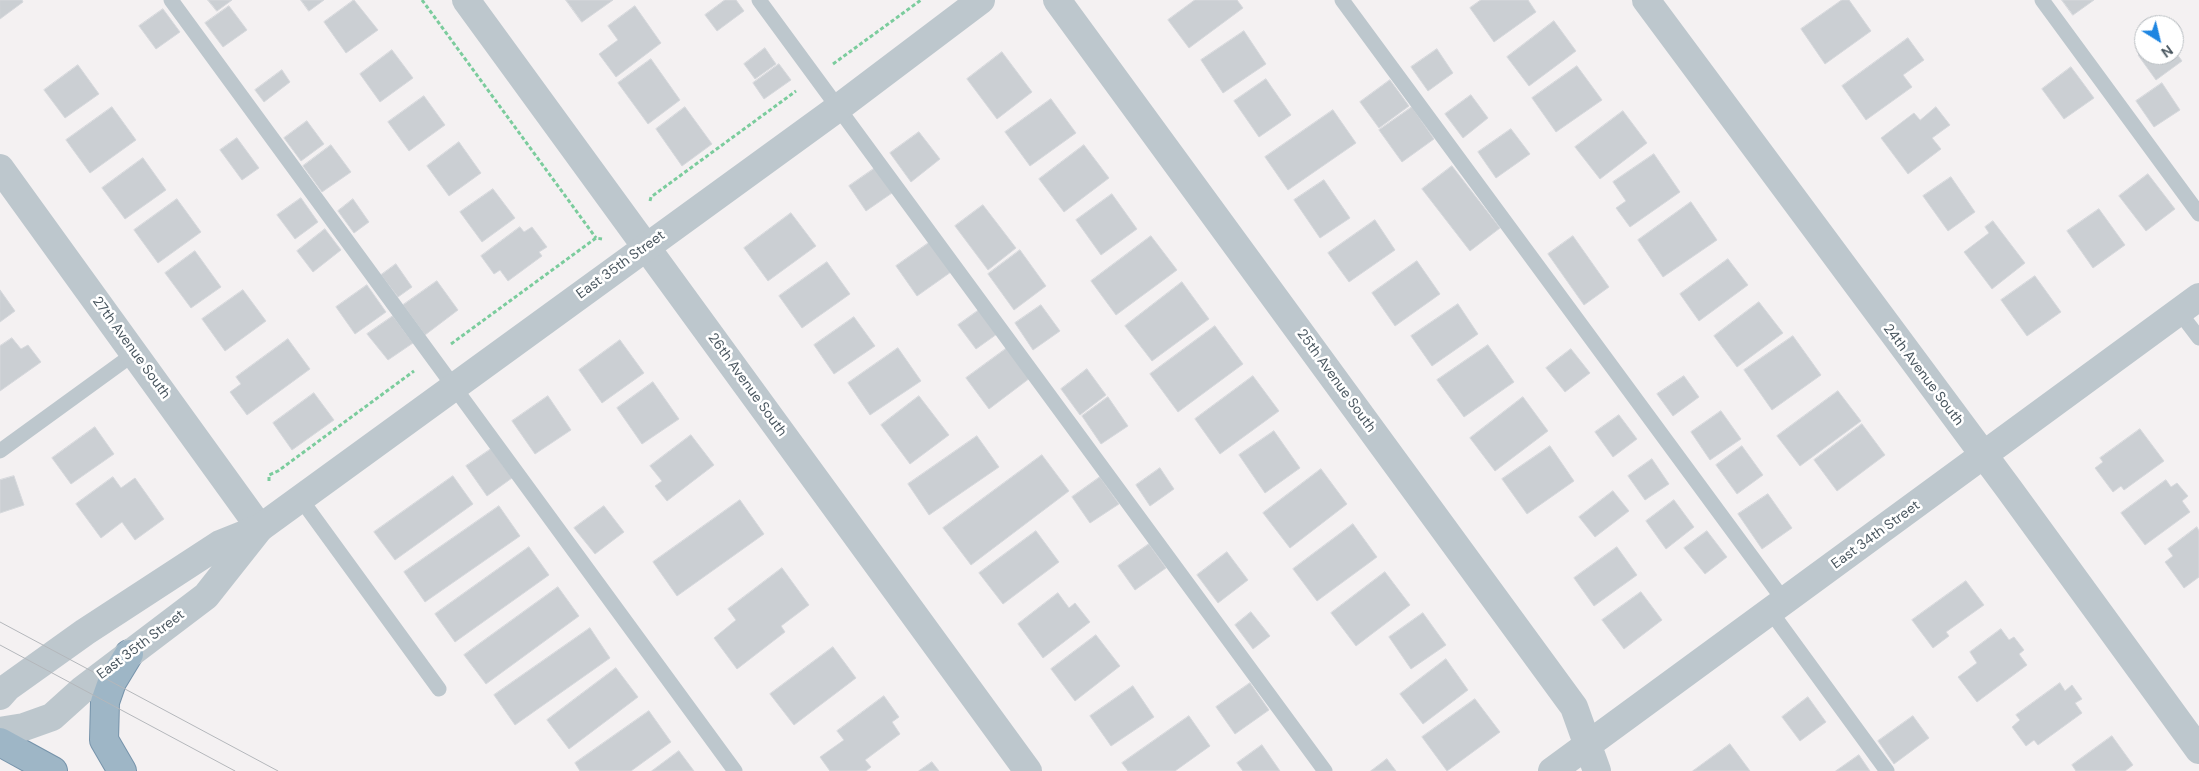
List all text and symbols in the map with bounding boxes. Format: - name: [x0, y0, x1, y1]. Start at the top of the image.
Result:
- north arrow: [2134, 15, 2184, 65]
- text: N: [2158, 41, 2177, 62]
- street label: East 35th Street: [574, 227, 668, 303]
- street label: 27th Avenue South: [88, 294, 174, 402]
- street label: 24th Avenue South: [1879, 321, 1967, 429]
- street label: 25th Avenue South: [1293, 326, 1379, 436]
- street label: 26th Avenue South: [704, 330, 790, 440]
- street label: East 34th Street: [1829, 497, 1923, 573]
- street label: East 35th Street: [94, 607, 188, 683]

